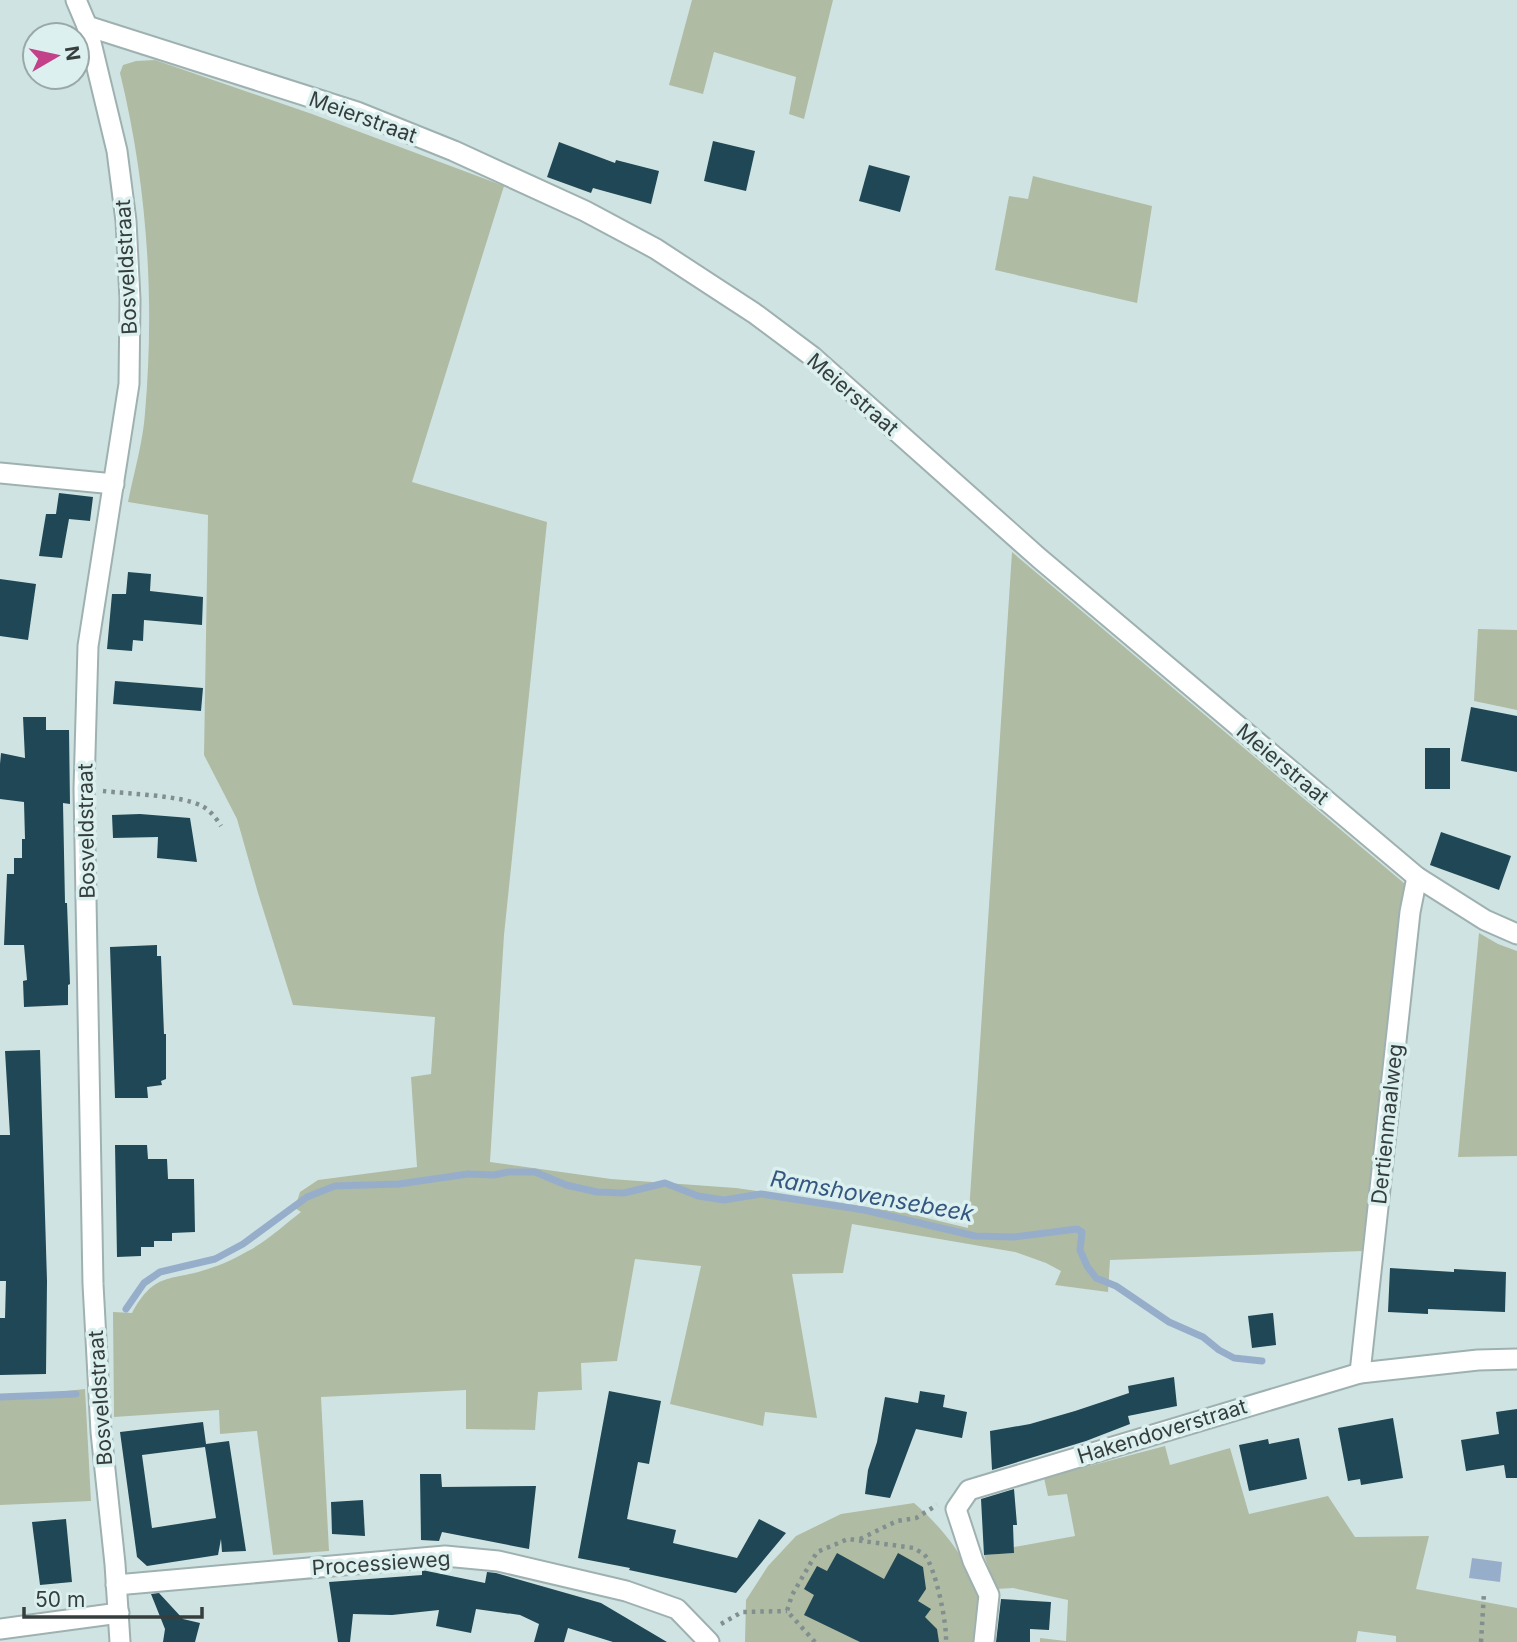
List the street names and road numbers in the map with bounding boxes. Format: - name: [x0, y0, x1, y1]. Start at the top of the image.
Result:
- street label: Meierstraat: [306, 86, 420, 148]
- street label: Bosveldstraat: [110, 199, 142, 335]
- street label: Meierstraat: [802, 348, 904, 441]
- street label: Meierstraat: [1232, 718, 1334, 810]
- street label: Bosveldstraat: [72, 763, 100, 899]
- street label: Dertienmaalweg: [1366, 1043, 1408, 1205]
- street label: Bosveldstraat: [83, 1330, 117, 1466]
- street label: Hakendoverstraat: [1074, 1393, 1250, 1469]
- street label: Processieweg: [311, 1546, 451, 1580]

